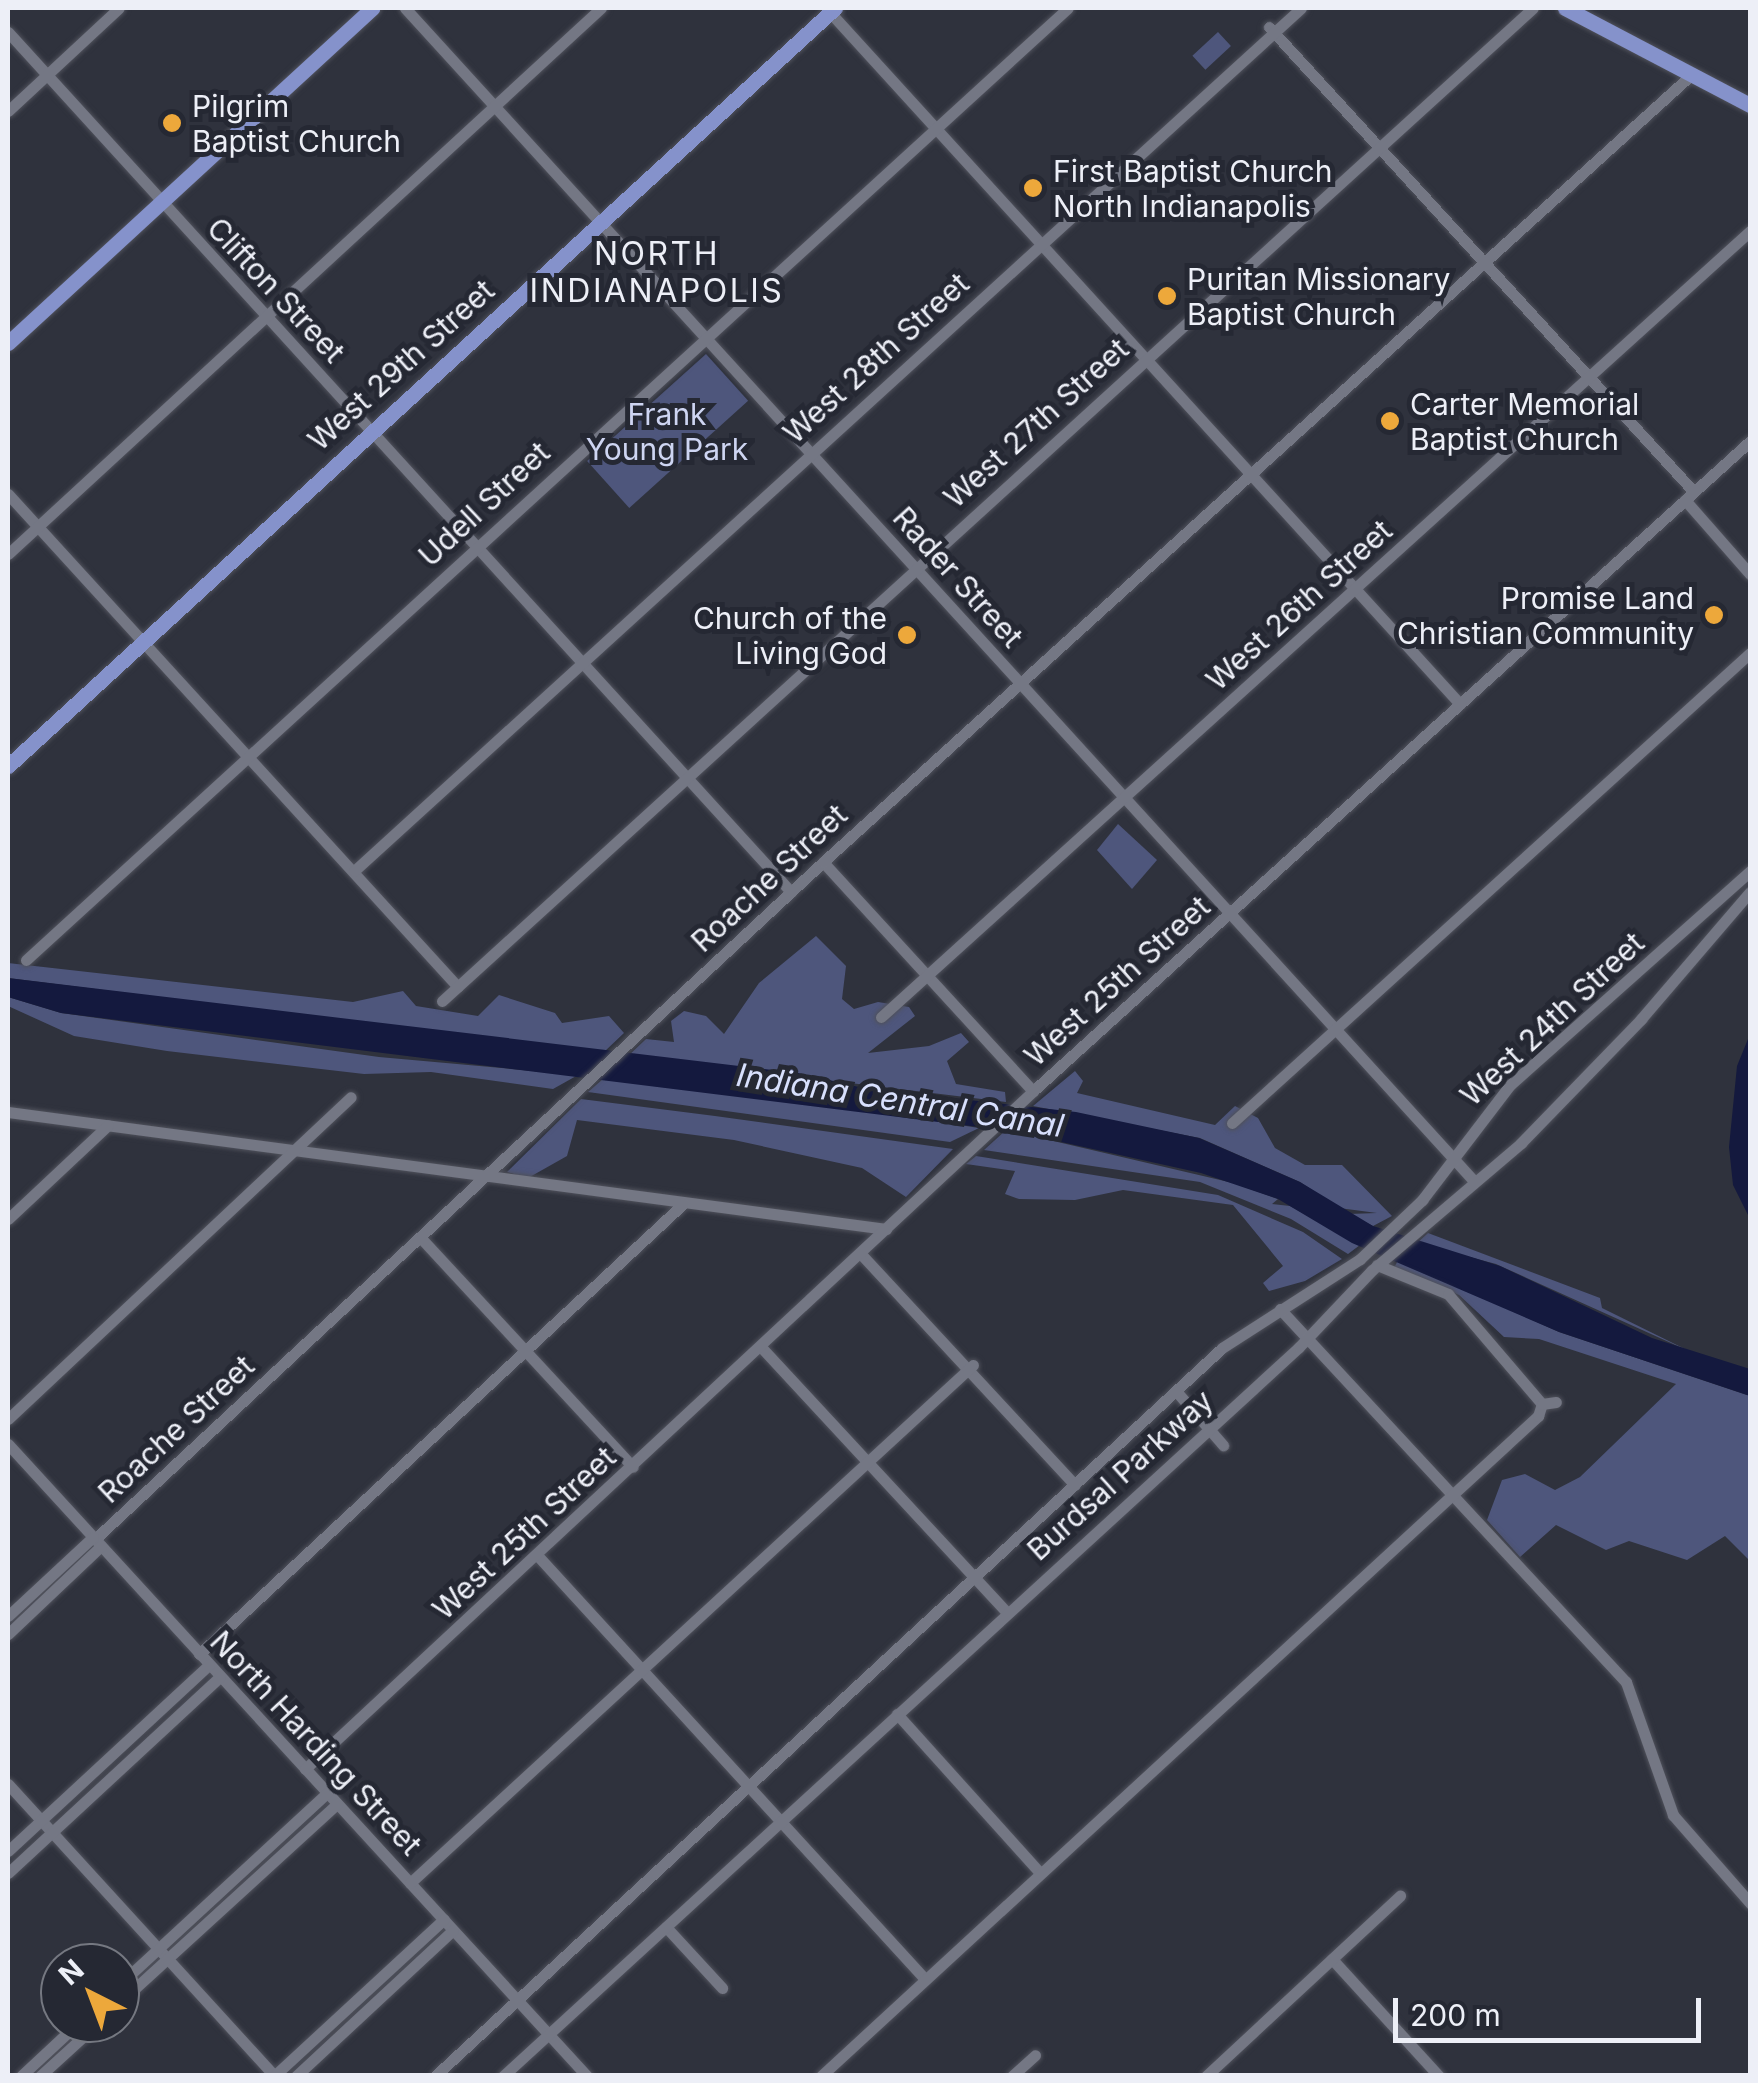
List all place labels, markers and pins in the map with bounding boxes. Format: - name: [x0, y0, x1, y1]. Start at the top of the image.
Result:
- place label: Pilgrim Baptist Church: [192, 88, 401, 158]
- marker: Pilgrim Baptist Church: [161, 112, 183, 134]
- place label: First Baptist Church North Indianapolis: [1053, 153, 1332, 224]
- marker: First Baptist Church North Indianapolis: [1022, 177, 1044, 199]
- place label: Puritan Missionary Baptist Church: [1187, 261, 1450, 332]
- marker: Puritan Missionary Baptist Church: [1156, 285, 1178, 307]
- place label: Carter Memorial Baptist Church: [1410, 386, 1639, 456]
- marker: Carter Memorial Baptist Church: [1379, 410, 1401, 432]
- place label: Promise Land Christian Community: [1397, 580, 1694, 650]
- place label: Church of the Living God: [693, 600, 887, 670]
- marker: Promise Land Christian Community: [1703, 604, 1725, 626]
- marker: Church of the Living God: [896, 624, 918, 646]

